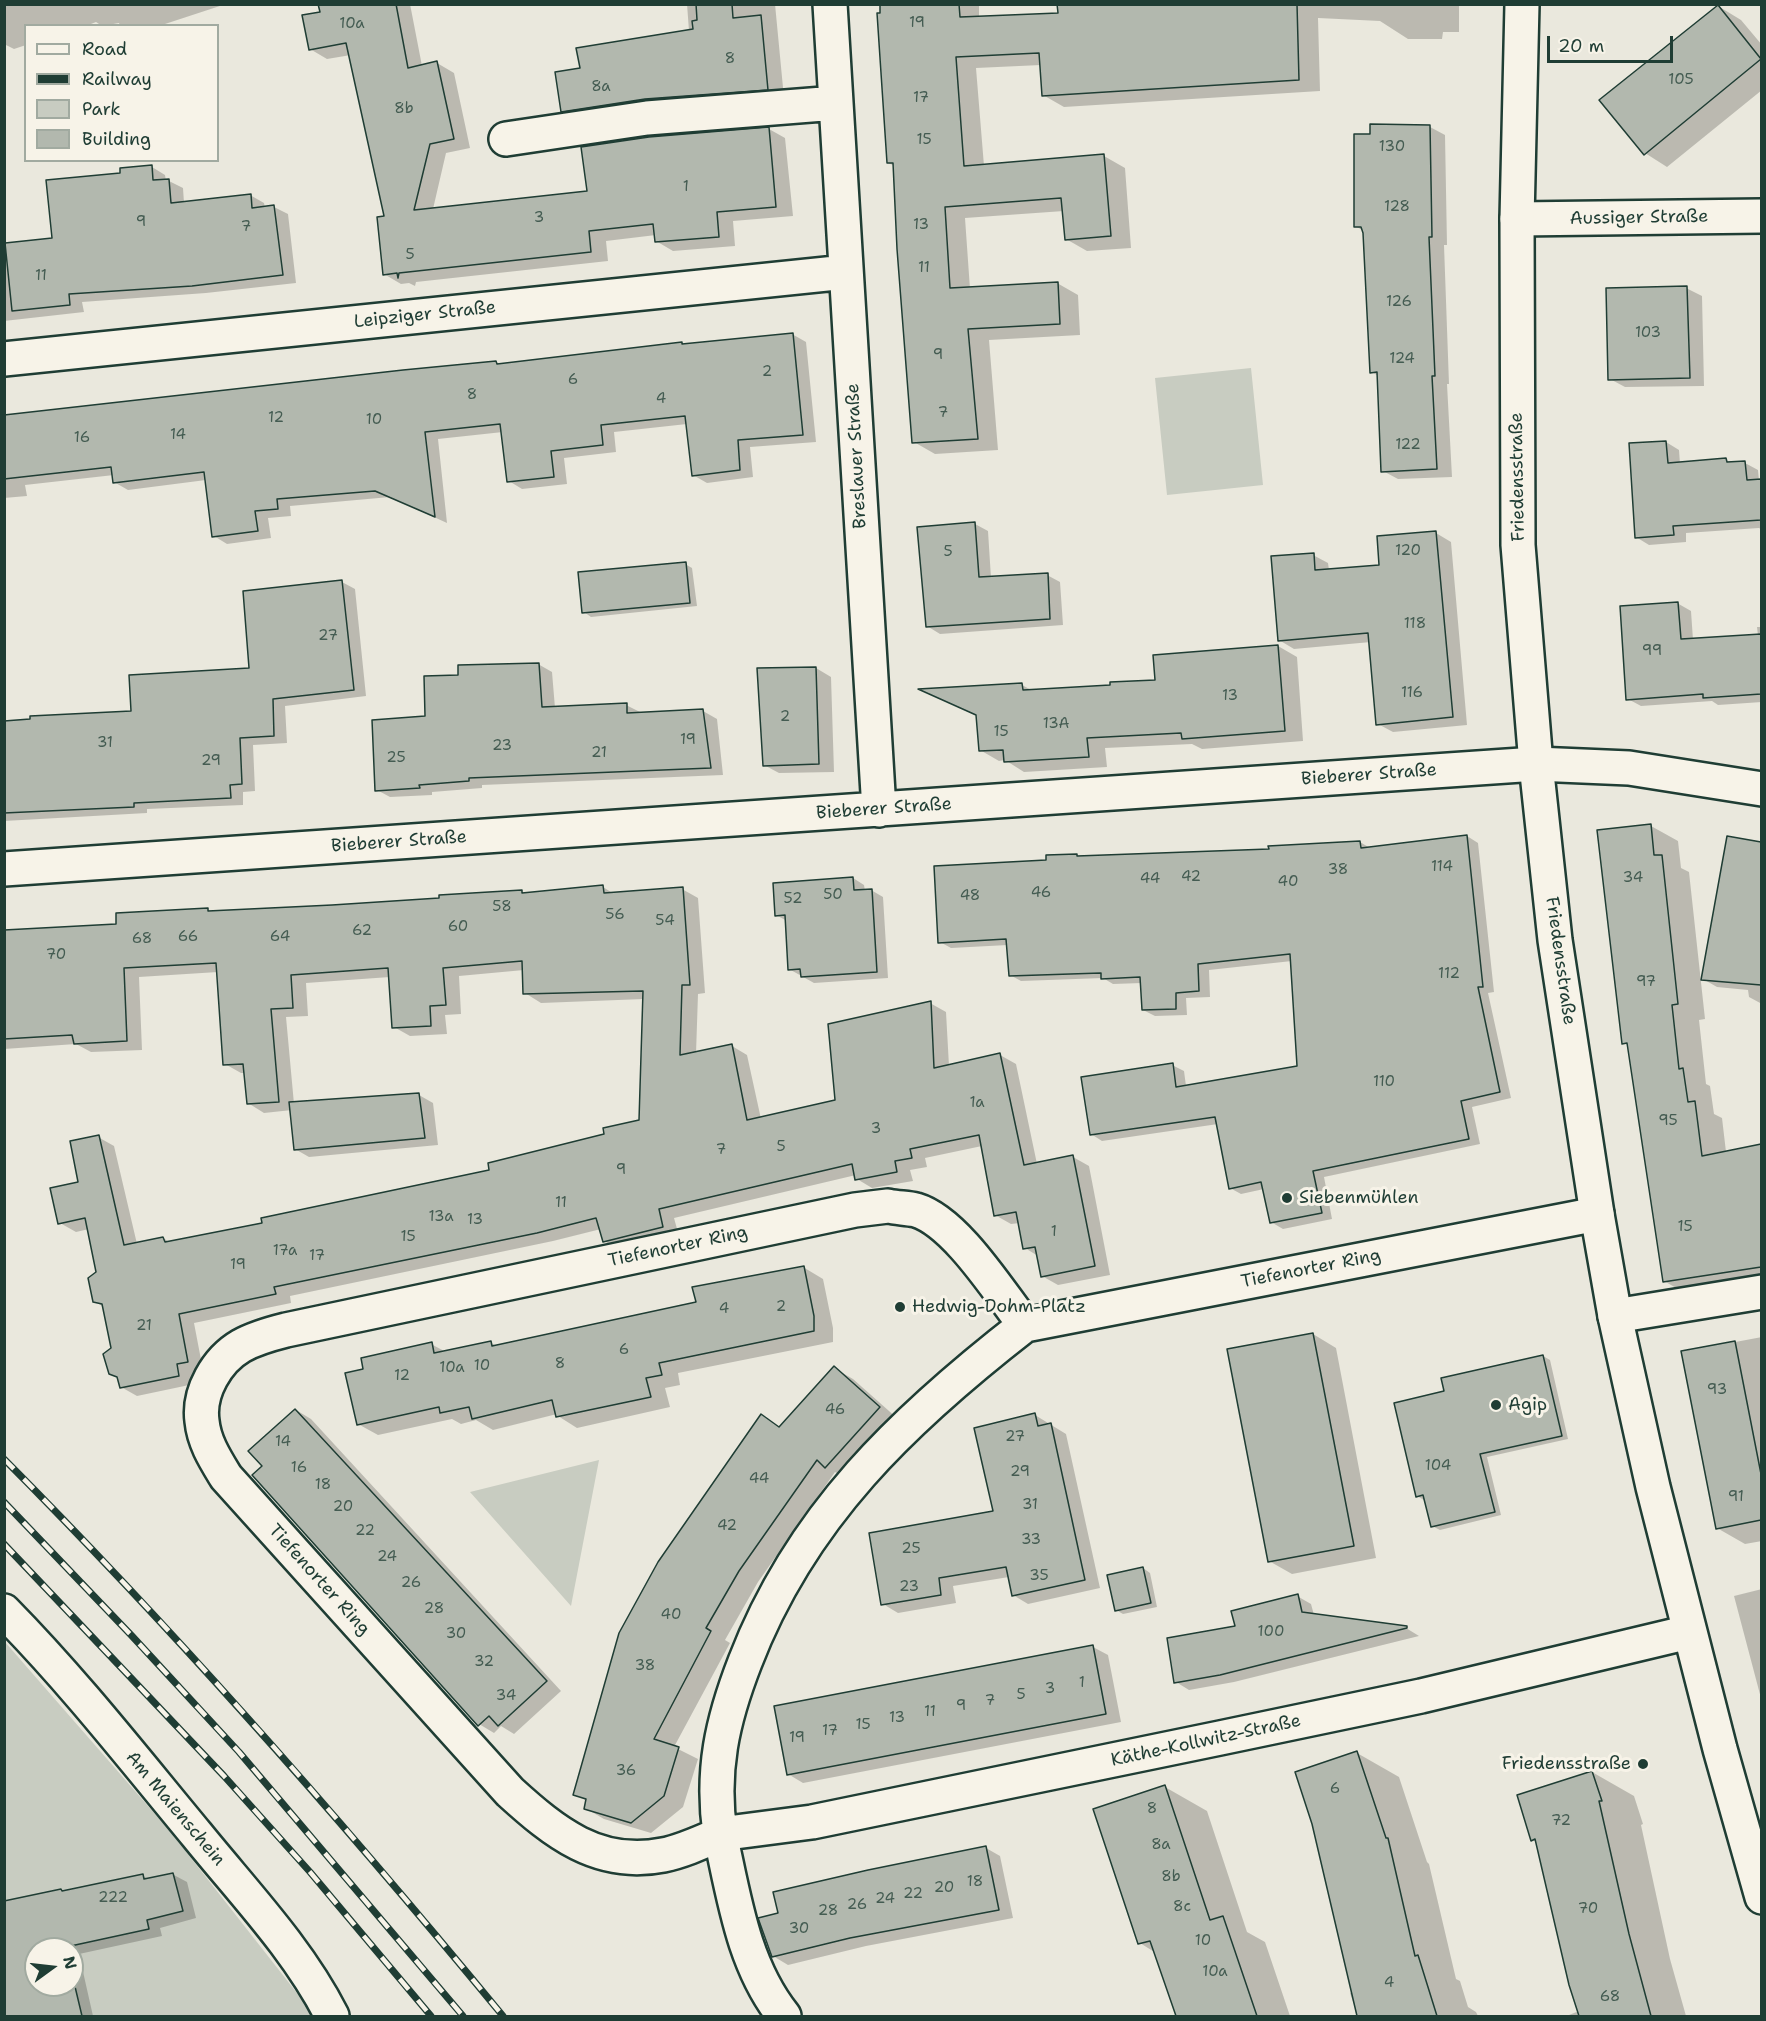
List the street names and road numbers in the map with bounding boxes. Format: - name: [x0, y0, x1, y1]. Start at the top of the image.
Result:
- street label: Aussiger Straße: [1570, 206, 1708, 230]
- street label: Leipziger Straße: [353, 297, 497, 333]
- street label: Breslauer Straße: [842, 383, 872, 529]
- street label: Friedensstraße: [1506, 412, 1530, 542]
- street label: Bieberer Straße: [1300, 759, 1438, 791]
- street label: Bieberer Straße: [815, 793, 953, 825]
- street label: Bieberer Straße: [330, 826, 468, 858]
- street label: Friedensstraße: [1540, 895, 1580, 1027]
- street label: Tiefenorter Ring: [606, 1222, 750, 1272]
- street label: Tiefenorter Ring: [1239, 1245, 1383, 1293]
- street label: Tiefenorter Ring: [263, 1520, 375, 1640]
- street label: Käthe-Kollwitz-Straße: [1109, 1710, 1303, 1772]
- street label: Am Maienschein: [121, 1747, 229, 1871]

